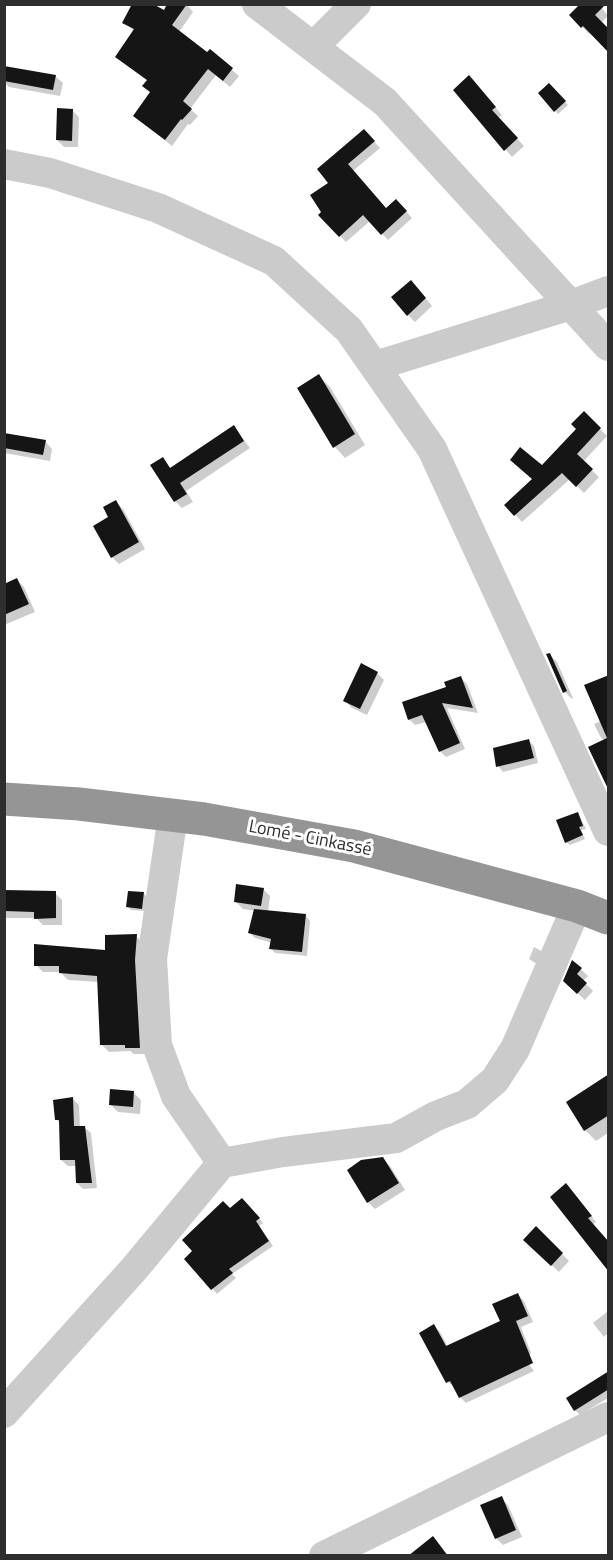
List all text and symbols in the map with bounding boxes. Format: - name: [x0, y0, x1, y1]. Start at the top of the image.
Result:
- street label: Lomé - Cinkassé: [247, 816, 373, 862]

